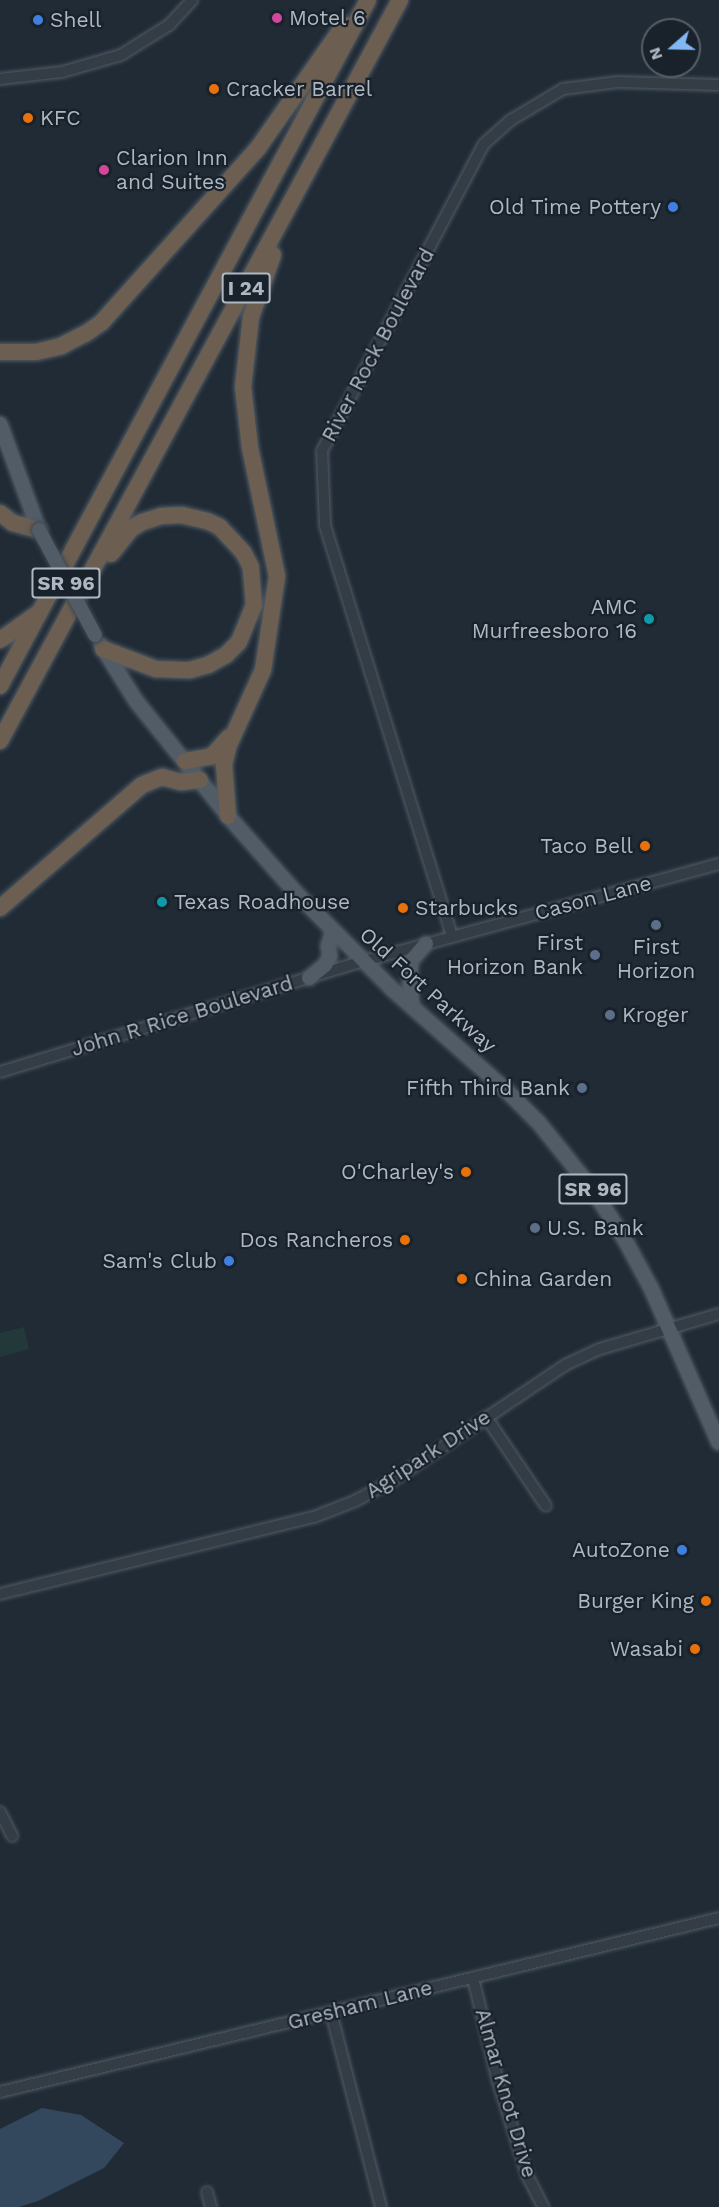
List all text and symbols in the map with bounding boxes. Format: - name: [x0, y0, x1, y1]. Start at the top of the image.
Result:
- place label: Motel 6: [289, 5, 366, 31]
- place label: Shell: [50, 7, 101, 33]
- marker: Motel 6: [270, 11, 284, 25]
- marker: Shell: [31, 13, 45, 27]
- north arrow: [641, 18, 701, 78]
- text: N: [645, 45, 666, 62]
- place label: Cracker Barrel: [226, 76, 373, 102]
- marker: Cracker Barrel: [207, 82, 221, 96]
- place label: KFC: [40, 105, 81, 131]
- marker: KFC: [21, 111, 35, 125]
- place label: Clarion Inn and Suites: [116, 145, 228, 195]
- marker: Clarion Inn and Suites: [97, 163, 111, 177]
- place label: Old Time Pottery: [489, 194, 661, 220]
- marker: Old Time Pottery: [666, 200, 680, 214]
- street label: River Rock Boulevard: [316, 243, 440, 447]
- road number: I 24: [220, 271, 272, 305]
- road number: SR 96: [30, 566, 102, 600]
- place label: AMC Murfreesboro 16: [471, 594, 637, 644]
- marker: AMC Murfreesboro 16: [642, 612, 656, 626]
- place label: Taco Bell: [540, 833, 633, 859]
- marker: Taco Bell: [638, 839, 652, 853]
- street label: Cason Lane: [532, 870, 654, 926]
- place label: Texas Roadhouse: [174, 889, 350, 915]
- marker: Texas Roadhouse: [155, 895, 169, 909]
- place label: Starbucks: [415, 895, 518, 921]
- marker: Starbucks: [396, 901, 410, 915]
- marker: First Horizon: [649, 918, 663, 932]
- street label: Old Fort Parkway: [354, 922, 502, 1058]
- place label: First Horizon Bank: [447, 930, 583, 980]
- place label: First Horizon: [617, 934, 695, 984]
- marker: First Horizon Bank: [588, 948, 602, 962]
- street label: John R Rice Boulevard: [68, 970, 296, 1062]
- place label: Kroger: [622, 1002, 688, 1028]
- marker: Kroger: [603, 1008, 617, 1022]
- place label: Fifth Third Bank: [406, 1075, 570, 1101]
- marker: Fifth Third Bank: [575, 1081, 589, 1095]
- place label: O'Charley's: [341, 1159, 454, 1185]
- marker: O'Charley's: [459, 1165, 473, 1179]
- road number: SR 96: [557, 1172, 629, 1206]
- place label: U.S. Bank: [547, 1215, 644, 1241]
- marker: U.S. Bank: [528, 1221, 542, 1235]
- place label: Dos Rancheros: [239, 1227, 393, 1253]
- marker: Dos Rancheros: [398, 1233, 412, 1247]
- place label: Sam's Club: [103, 1248, 217, 1274]
- marker: Sam's Club: [222, 1254, 236, 1268]
- place label: China Garden: [474, 1266, 613, 1292]
- marker: China Garden: [455, 1272, 469, 1286]
- street label: Agripark Drive: [361, 1404, 495, 1504]
- place label: AutoZone: [572, 1537, 670, 1563]
- marker: AutoZone: [675, 1543, 689, 1557]
- place label: Burger King: [577, 1588, 694, 1614]
- marker: Burger King: [699, 1594, 713, 1608]
- place label: Wasabi: [610, 1636, 683, 1662]
- marker: Wasabi: [688, 1642, 702, 1656]
- street label: Gresham Lane: [285, 1975, 435, 2035]
- street label: Almar Knot Drive: [470, 2005, 542, 2181]

